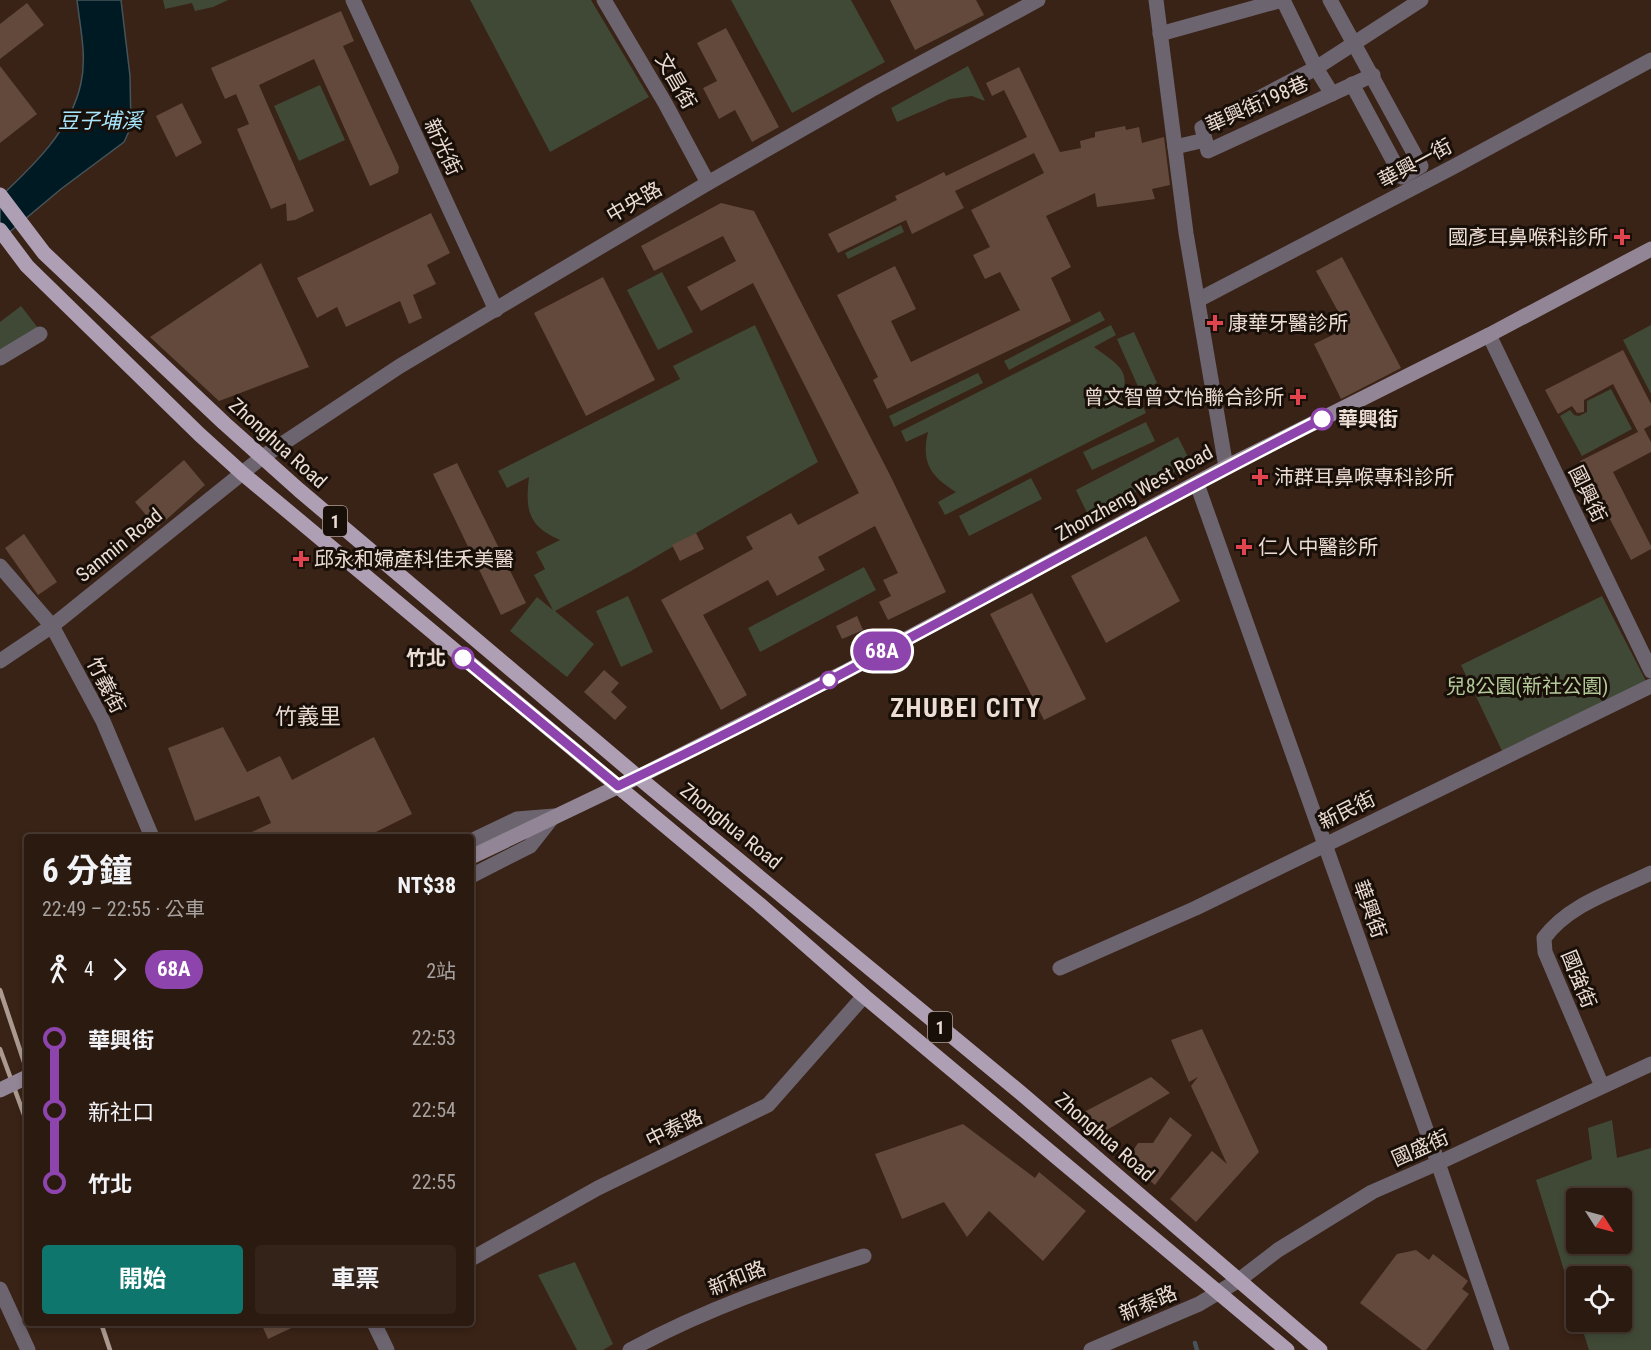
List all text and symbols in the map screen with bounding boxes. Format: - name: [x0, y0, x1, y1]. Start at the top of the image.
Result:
- street label: 文昌街: [651, 49, 701, 113]
- street label: 華興街198巷: [1202, 71, 1312, 137]
- water label: 豆子埔溪: [58, 109, 145, 133]
- street label: 新光街: [419, 115, 467, 179]
- street label: 華興一街: [1374, 134, 1456, 192]
- street label: 中央路: [602, 177, 666, 227]
- place label: 國彥耳鼻喉科診所: [1448, 225, 1608, 249]
- marker: 國彥耳鼻喉科診所: [1613, 228, 1631, 246]
- place label: 康華牙醫診所: [1228, 311, 1348, 335]
- marker: 康華牙醫診所: [1206, 314, 1224, 332]
- place label: 曾文智曾文怡聯合診所: [1084, 385, 1284, 409]
- marker: 曾文智曾文怡聯合診所: [1289, 388, 1307, 406]
- street label: Zhonghua Road: [224, 393, 332, 493]
- place label: 華興街: [1338, 407, 1398, 431]
- marker: 華興街: [1311, 408, 1333, 430]
- street label: Zhonzheng West Road: [1051, 440, 1217, 546]
- street label: 國興街: [1564, 462, 1612, 526]
- place label: 沛群耳鼻喉專科診所: [1274, 465, 1454, 489]
- marker: 沛群耳鼻喉專科診所: [1251, 468, 1269, 486]
- street label: Sanmin Road: [71, 503, 167, 587]
- road number: 1: [323, 506, 347, 536]
- place label: 仁人中醫診所: [1258, 535, 1378, 559]
- marker: 仁人中醫診所: [1235, 538, 1253, 556]
- place label: 邱永和婦產科佳禾美醫: [314, 547, 514, 571]
- marker: 邱永和婦產科佳禾美醫: [292, 550, 310, 568]
- line badge: 68A: [848, 632, 916, 670]
- text: 68A: [865, 639, 899, 663]
- place label: 竹北: [406, 646, 446, 670]
- marker: 竹北: [452, 647, 474, 669]
- street label: 竹義街: [82, 653, 130, 717]
- unlabelled marker: [820, 671, 838, 689]
- park label: 兒8公園(新社公園): [1446, 674, 1608, 698]
- district label: ZHUBEI CITY: [890, 693, 1042, 723]
- district label: 竹義里: [275, 704, 341, 729]
- street label: Zhonghua Road: [676, 778, 786, 874]
- street label: 新民街: [1315, 786, 1379, 834]
- text: 6 分鐘: [42, 851, 132, 890]
- text: NT$38: [398, 873, 456, 898]
- street label: 華興街: [1348, 877, 1392, 941]
- text: 22:49 – 22:55 · 公車: [42, 897, 205, 921]
- street label: 國強街: [1557, 947, 1601, 1011]
- icon: walk: [42, 953, 75, 986]
- icon: forward: [103, 953, 136, 986]
- text: 4: [84, 957, 94, 981]
- text: 68A: [157, 957, 191, 981]
- text: 2站: [426, 959, 456, 983]
- road number: 1: [928, 1012, 952, 1042]
- text: 22:53: [412, 1026, 456, 1050]
- text: 華興街: [88, 1028, 154, 1053]
- street label: Zhonghua Road: [1051, 1087, 1159, 1187]
- text: 22:54: [412, 1098, 456, 1122]
- text: 新社口: [88, 1100, 154, 1125]
- street label: 中泰路: [642, 1104, 706, 1152]
- street label: 國盛街: [1388, 1125, 1452, 1171]
- text: 22:55: [412, 1170, 456, 1194]
- text: 竹北: [88, 1172, 132, 1197]
- north arrow: [1566, 1188, 1632, 1254]
- map controls: [1566, 1188, 1632, 1332]
- button: 開始: [42, 1245, 243, 1314]
- button: 車票: [255, 1245, 456, 1314]
- street label: 新和路: [705, 1256, 769, 1300]
- button: locate: [1566, 1266, 1632, 1332]
- street label: 新泰路: [1116, 1280, 1180, 1326]

